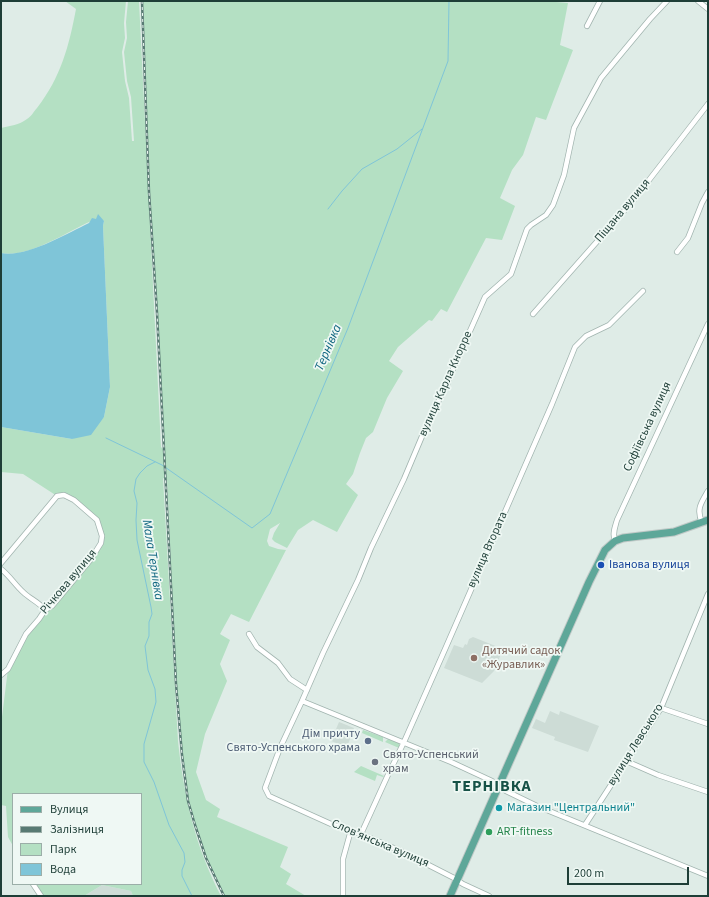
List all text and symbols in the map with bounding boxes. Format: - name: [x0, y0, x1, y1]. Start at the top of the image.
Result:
- street label: Піщана вулиця: [592, 176, 654, 246]
- water label: Тернівка: [312, 322, 346, 374]
- street label: вулиця Карла Кнорре: [416, 329, 476, 439]
- street label: Софіївська вулиця: [621, 380, 675, 474]
- street label: вулиця Втората: [465, 510, 511, 590]
- water label: Мала Тернівка: [138, 519, 166, 601]
- street label: Річкова вулиця: [38, 547, 100, 617]
- place label: Іванова вулиця: [609, 558, 690, 572]
- marker: Іванова вулиця: [596, 560, 606, 570]
- place label: Дитячий садок «Журавлик»: [482, 644, 560, 672]
- marker: Дитячий садок «Журавлик»: [469, 653, 479, 663]
- street label: вулиця Левського: [605, 701, 667, 789]
- place label: Дім причту Свято-Успенського храма: [227, 727, 360, 755]
- marker: Дім причту Свято-Успенського храма: [363, 736, 373, 746]
- place label: Свято-Успенський храм: [383, 748, 479, 776]
- marker: Свято-Успенський храм: [370, 757, 380, 767]
- district label: ТЕРНІВКА: [452, 777, 532, 797]
- legend: [12, 793, 142, 885]
- text: Вулиця: [50, 801, 88, 818]
- place label: Магазин "Центральний": [507, 801, 635, 815]
- marker: Магазин "Центральний": [494, 803, 504, 813]
- street label: Словʼянська вулиця: [329, 817, 431, 871]
- text: Залізниця: [50, 821, 104, 838]
- place label: ART-fitness: [497, 825, 553, 839]
- marker: ART-fitness: [484, 827, 494, 837]
- text: Парк: [50, 841, 76, 858]
- scale bar: [569, 859, 691, 885]
- text: Вода: [50, 861, 76, 878]
- text: 200 m: [574, 865, 604, 882]

